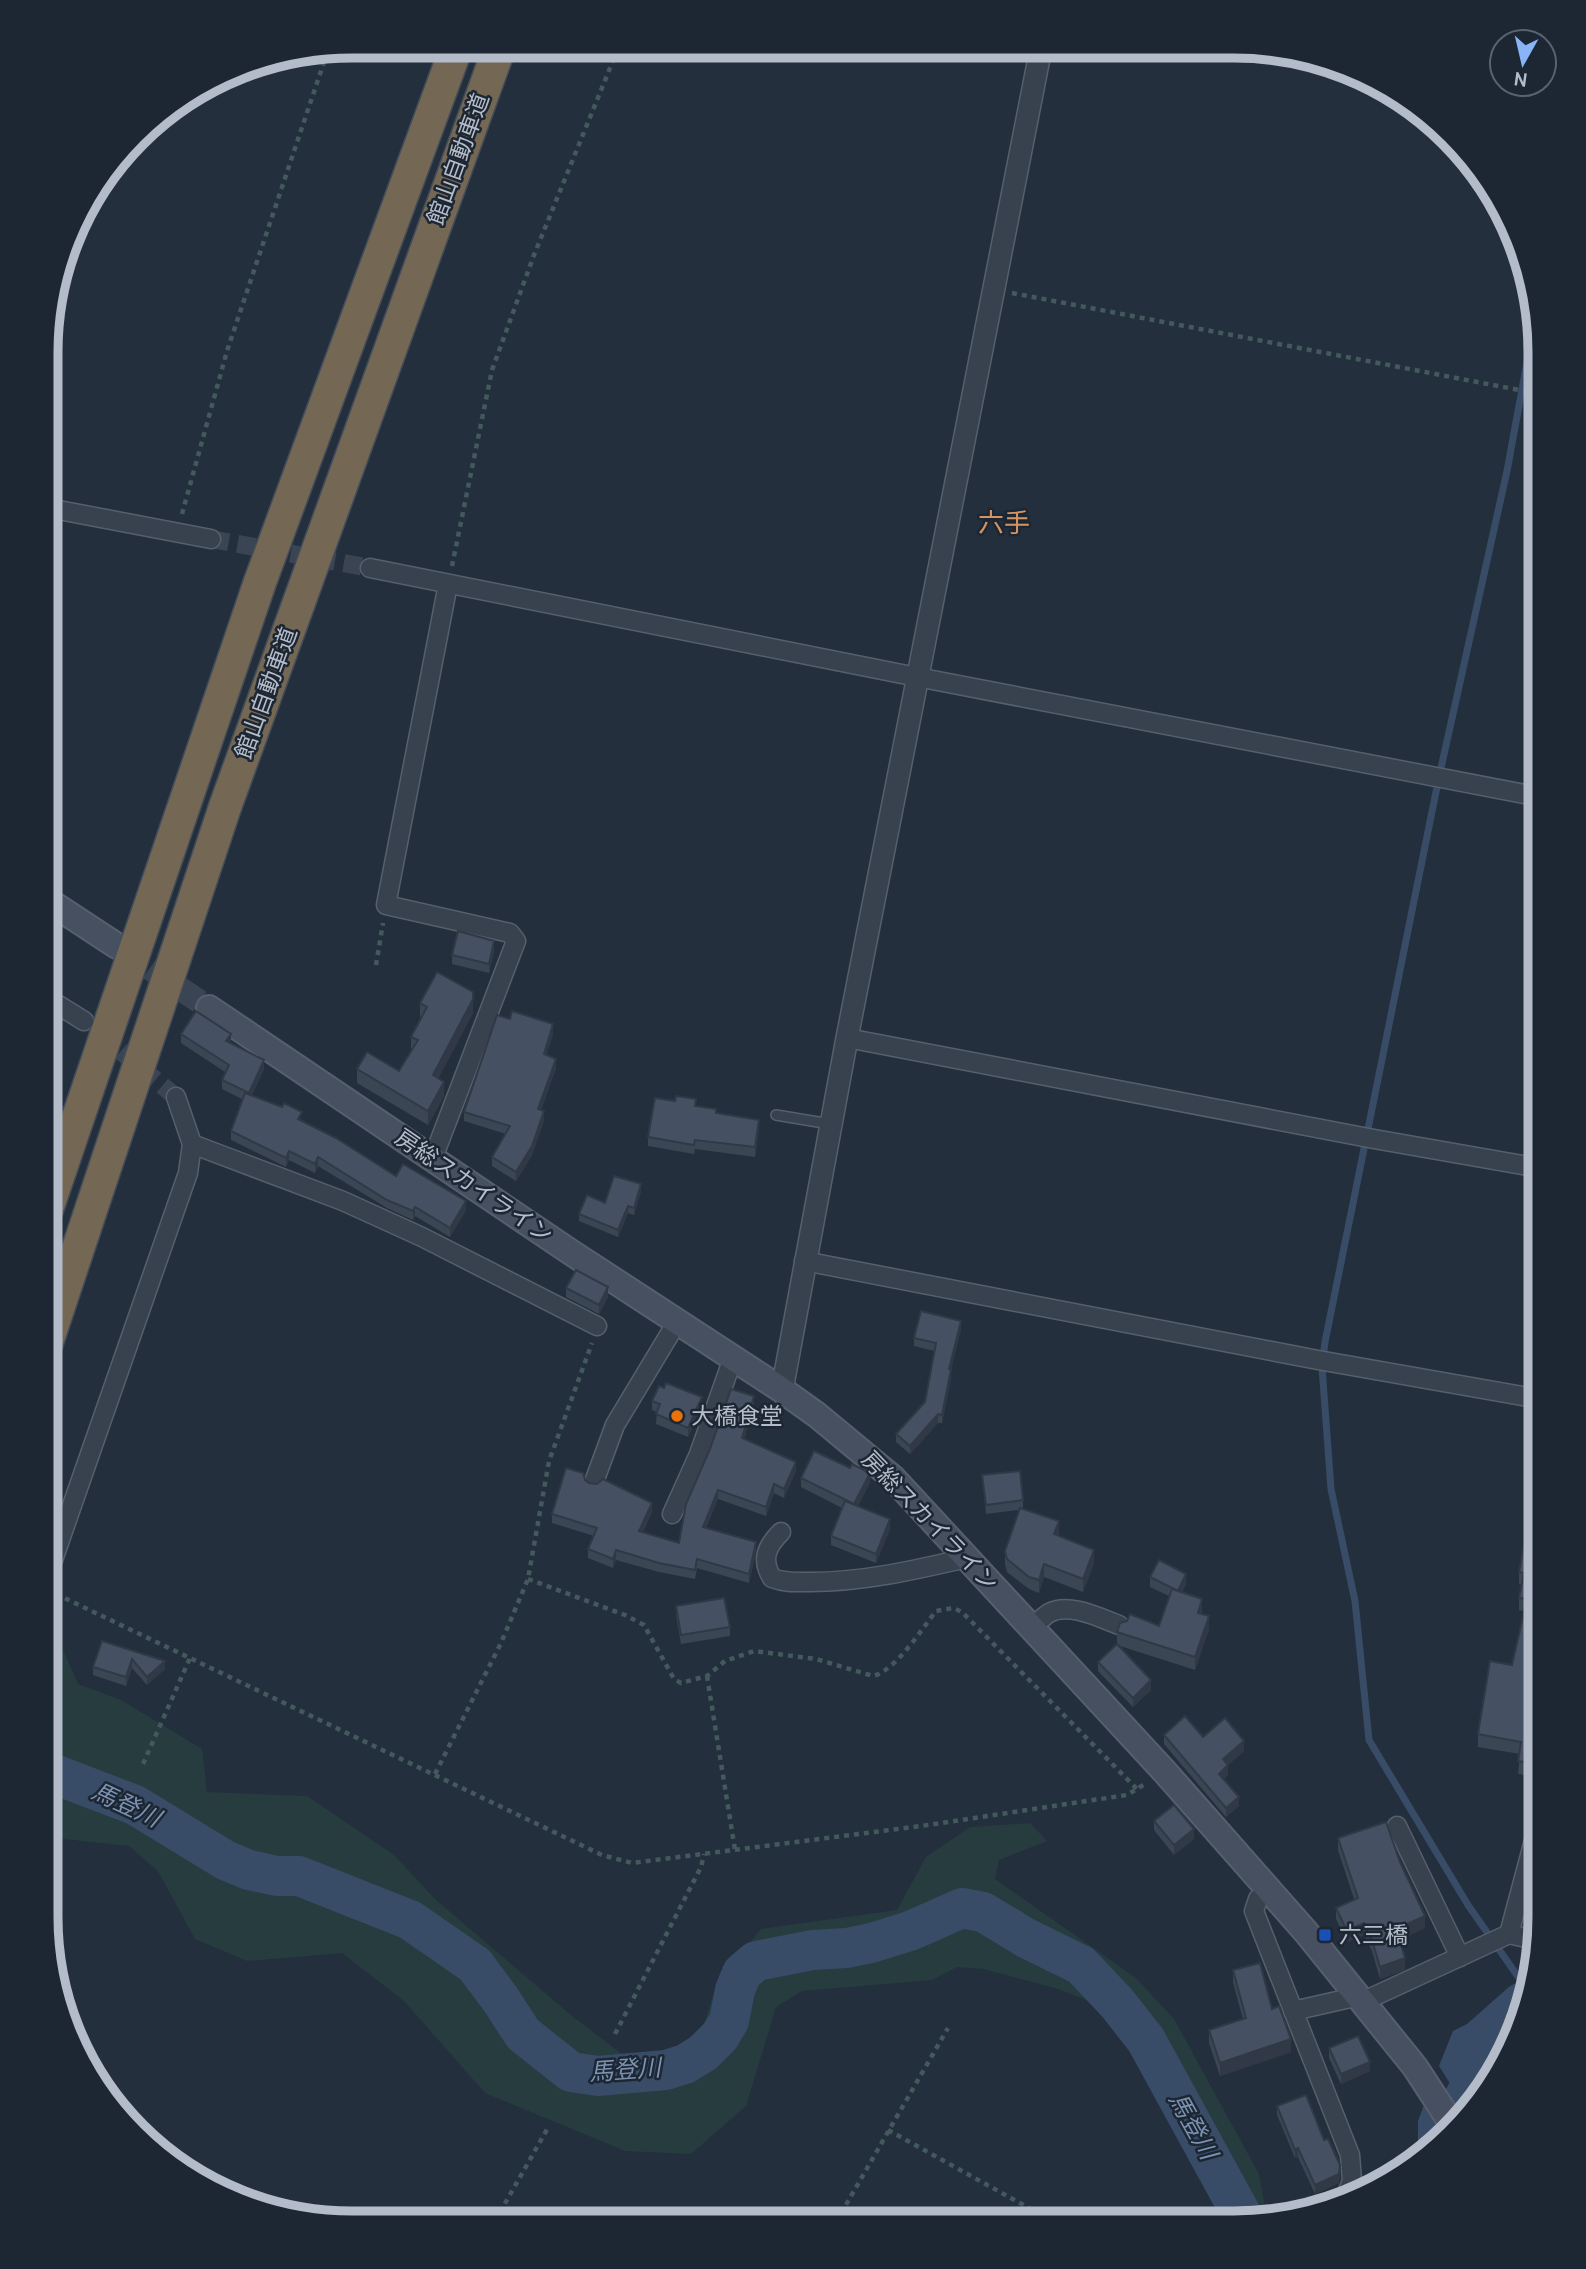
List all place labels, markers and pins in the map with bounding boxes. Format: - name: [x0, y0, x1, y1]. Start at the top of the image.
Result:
- place label: 大橋食堂: [691, 1402, 783, 1430]
- marker: 大橋食堂: [669, 1408, 685, 1424]
- place label: 六三橋: [1339, 1921, 1408, 1949]
- marker: 六三橋: [1317, 1927, 1333, 1943]

